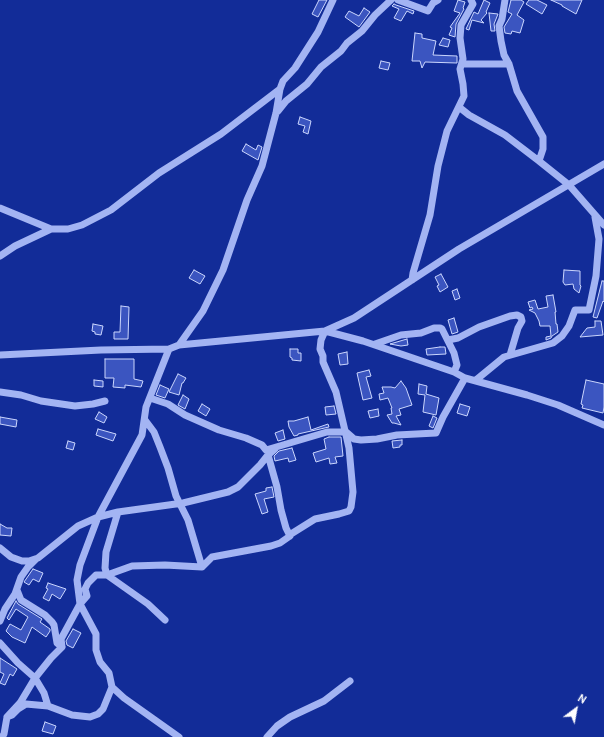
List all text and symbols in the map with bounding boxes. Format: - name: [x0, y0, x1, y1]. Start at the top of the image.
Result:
- north arrow: [556, 689, 596, 729]
- text: N: [575, 691, 589, 707]

